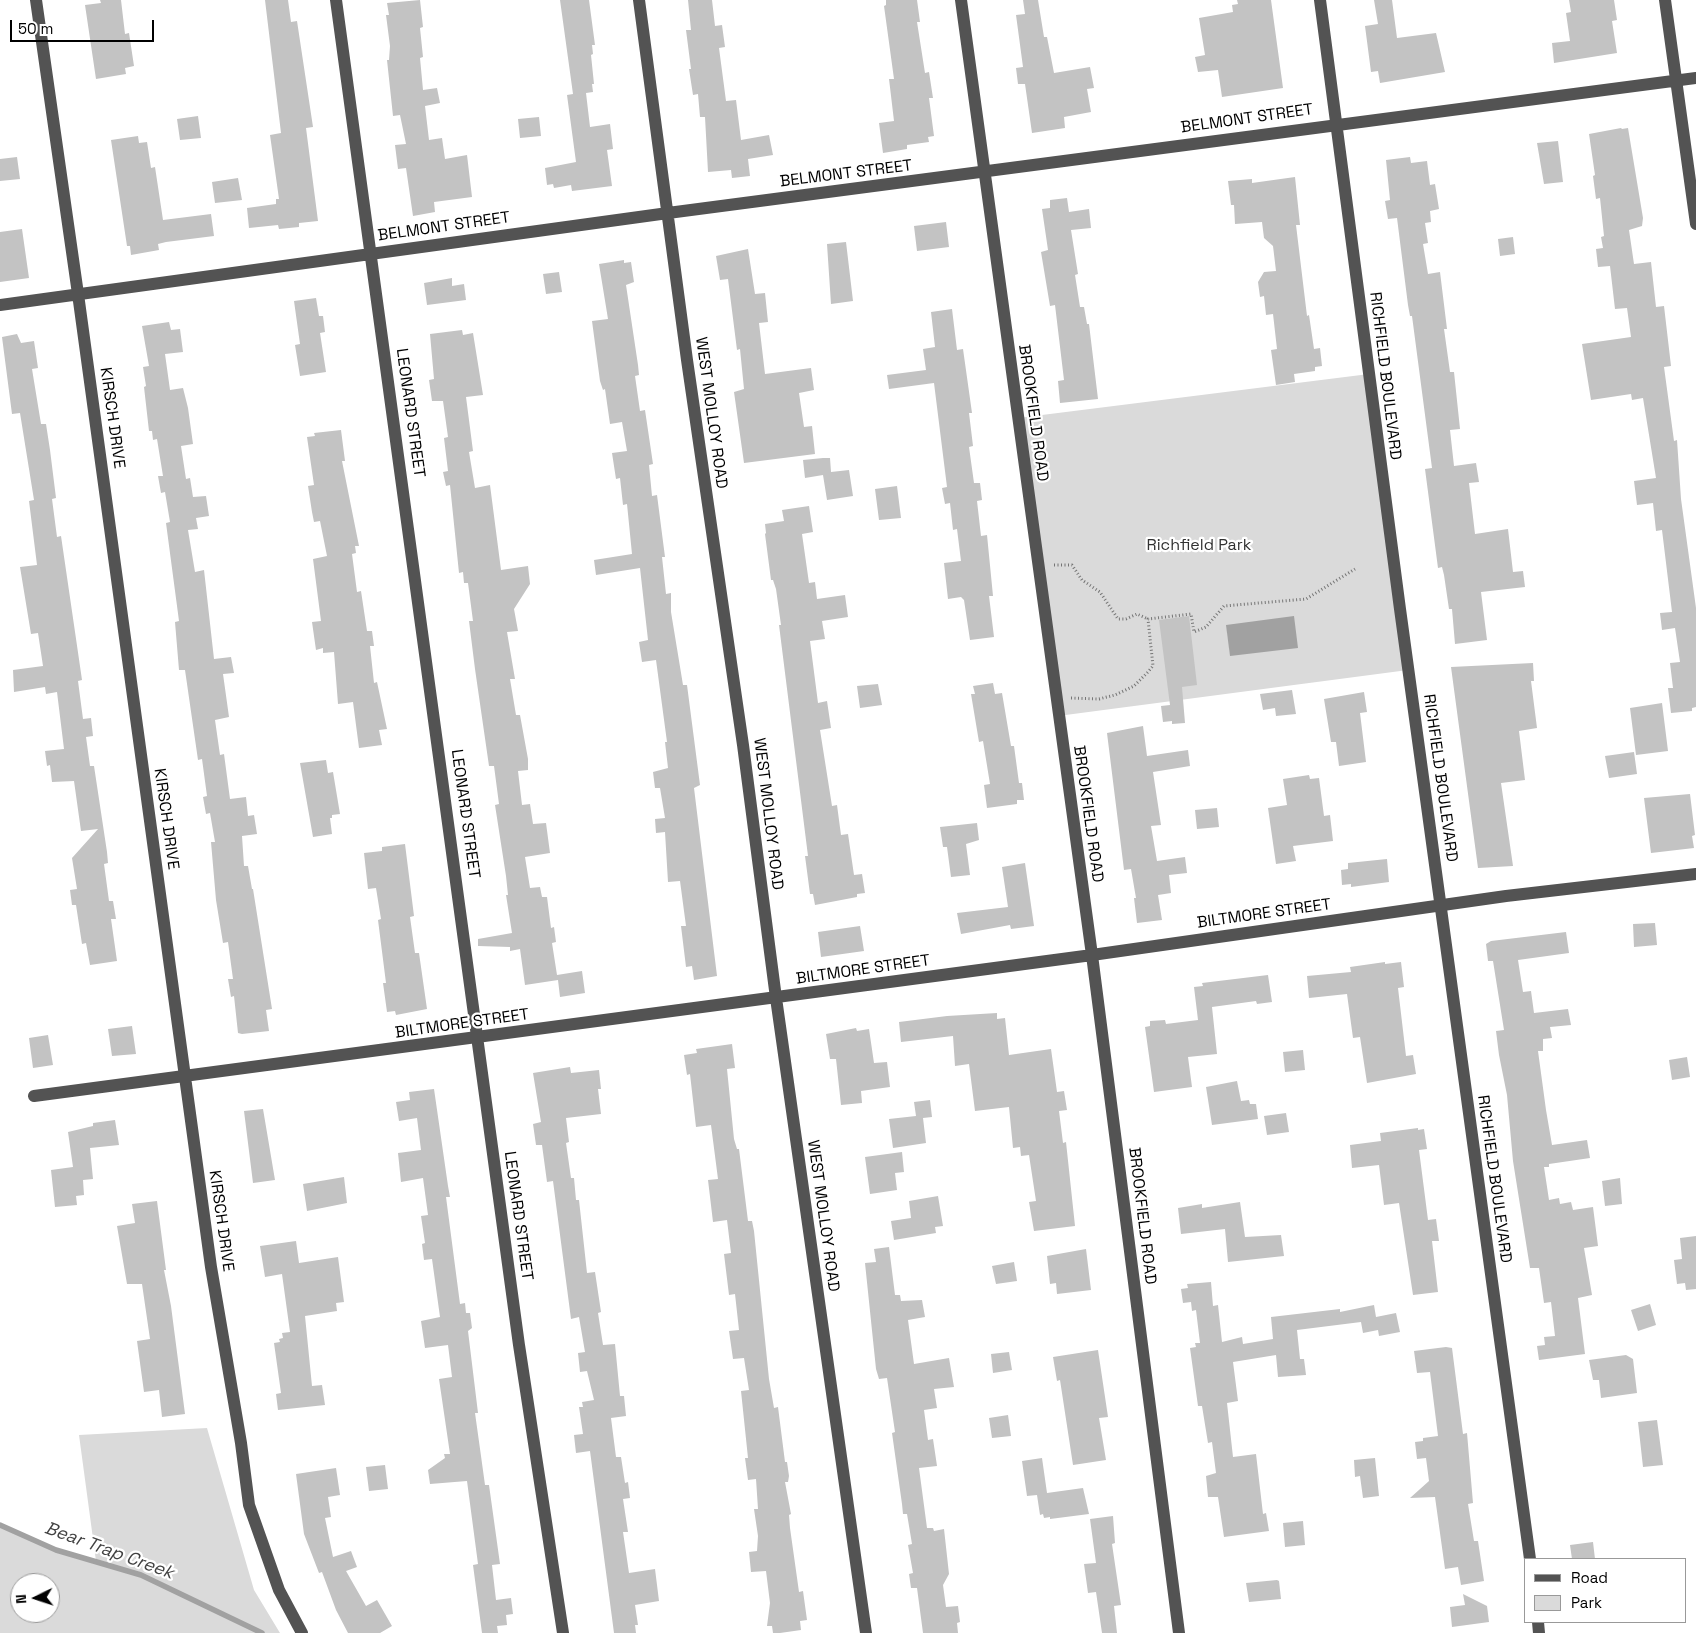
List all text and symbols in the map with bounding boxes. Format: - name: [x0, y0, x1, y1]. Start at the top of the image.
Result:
- scale bar: [12, 10, 156, 42]
- text: 50 m: [18, 19, 53, 38]
- street label: BELMONT STREET: [1180, 100, 1314, 138]
- street label: BELMONT STREET: [779, 156, 913, 192]
- street label: BELMONT STREET: [377, 208, 511, 246]
- street label: RICHFIELD BOULEVARD: [1365, 291, 1405, 461]
- street label: WEST MOLLOY ROAD: [691, 336, 731, 490]
- street label: BROOKFIELD ROAD: [1014, 343, 1052, 483]
- street label: LEONARD STREET: [391, 347, 429, 479]
- street label: KIRSCH DRIVE: [95, 366, 129, 470]
- park label: Richfield Park: [1147, 536, 1251, 556]
- street label: RICHFIELD BOULEVARD: [1419, 693, 1461, 863]
- street label: WEST MOLLOY ROAD: [749, 737, 787, 891]
- street label: BROOKFIELD ROAD: [1069, 744, 1107, 884]
- street label: LEONARD STREET: [446, 748, 484, 880]
- street label: KIRSCH DRIVE: [149, 767, 183, 871]
- street label: BILTMORE STREET: [1196, 895, 1332, 933]
- street label: BILTMORE STREET: [795, 951, 931, 989]
- street label: BILTMORE STREET: [394, 1005, 530, 1043]
- street label: RICHFIELD BOULEVARD: [1473, 1094, 1515, 1264]
- street label: WEST MOLLOY ROAD: [803, 1139, 843, 1293]
- street label: BROOKFIELD ROAD: [1124, 1146, 1160, 1286]
- street label: LEONARD STREET: [499, 1150, 537, 1282]
- street label: KIRSCH DRIVE: [204, 1169, 238, 1273]
- water label: Bear Trap Creek: [42, 1518, 176, 1584]
- legend: [1524, 1558, 1686, 1623]
- text: Road: [1571, 1568, 1608, 1587]
- north arrow: [10, 1573, 60, 1623]
- text: Park: [1571, 1593, 1602, 1612]
- text: N: [12, 1594, 30, 1604]

